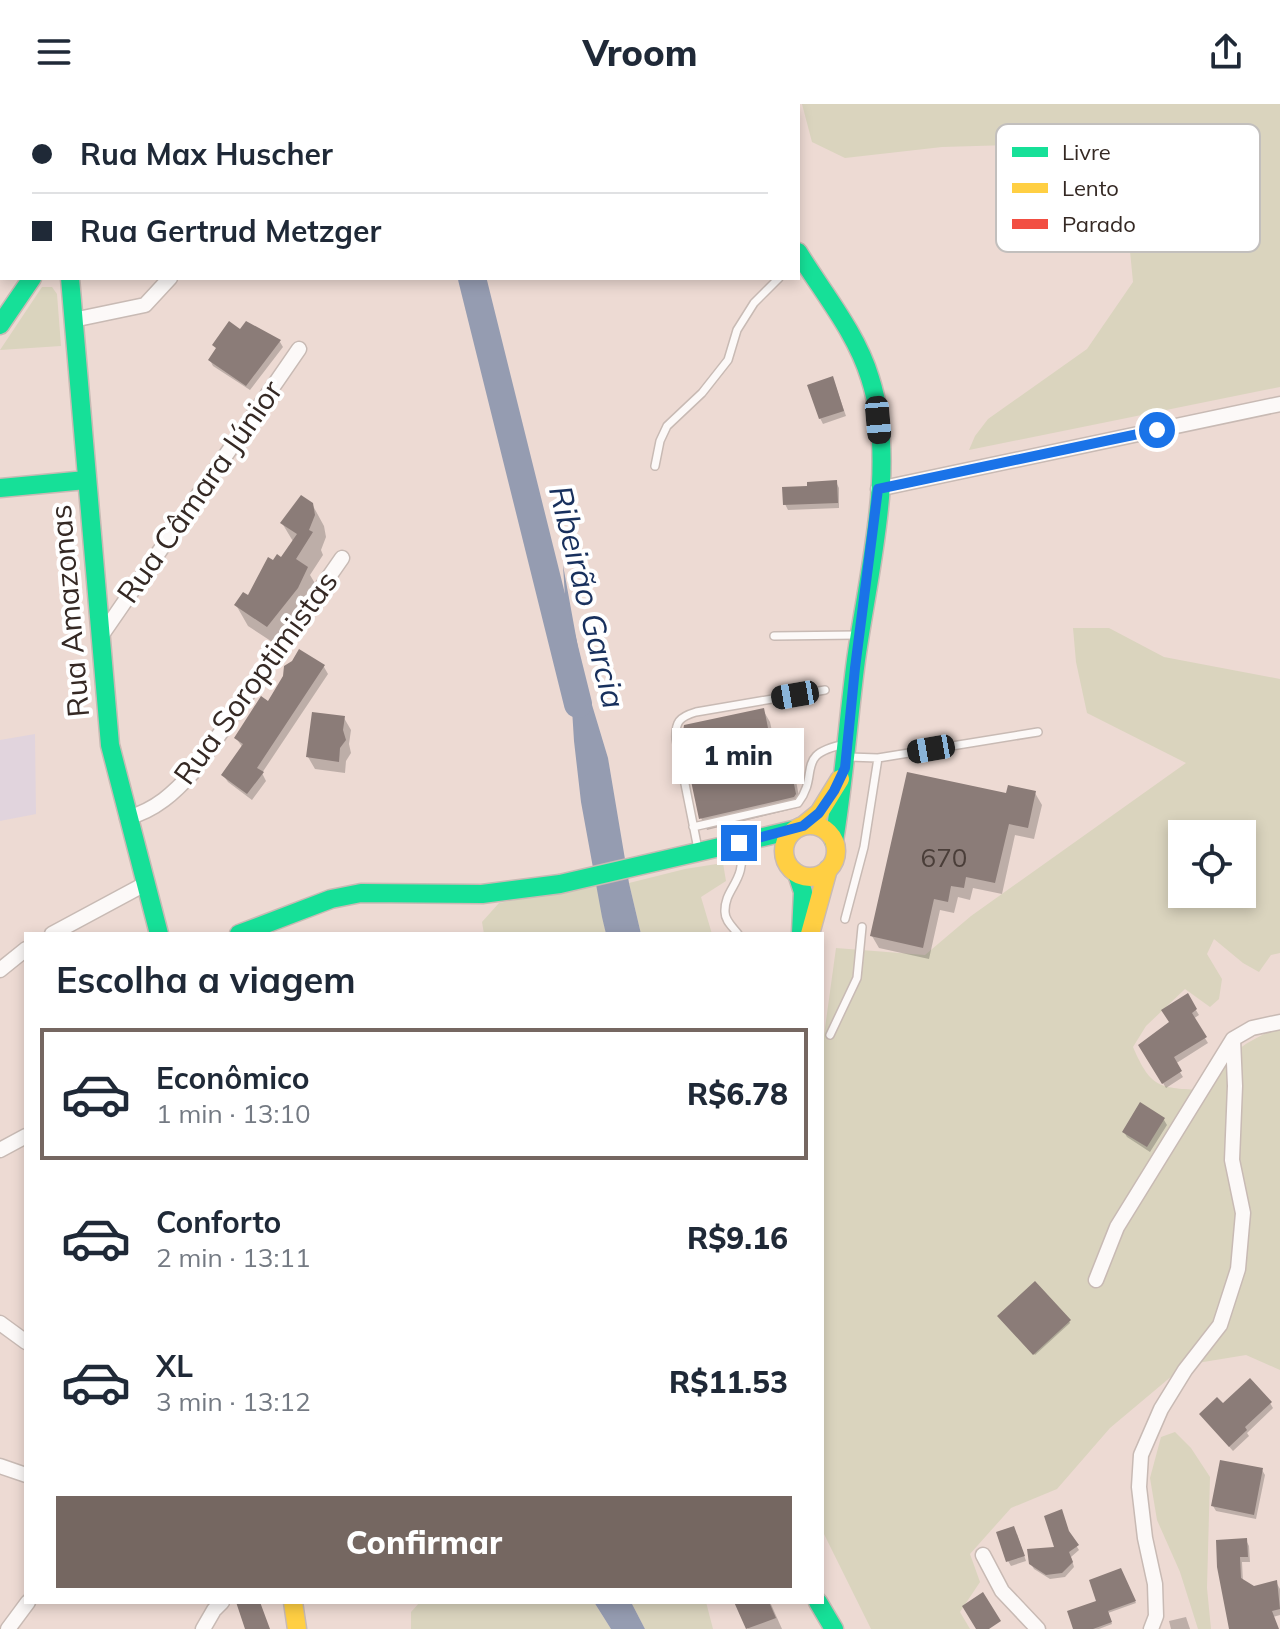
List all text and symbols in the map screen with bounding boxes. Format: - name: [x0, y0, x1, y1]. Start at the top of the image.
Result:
- icon: menu: [32, 30, 76, 74]
- text: Vroom: [582, 30, 698, 75]
- icon: share: [1204, 30, 1248, 74]
- legend: [996, 124, 1260, 252]
- text: Rua Max Huscher: [80, 135, 333, 173]
- text: Livre: [1062, 138, 1111, 166]
- text: Lento: [1062, 174, 1119, 202]
- text: Parado: [1062, 210, 1136, 238]
- text: Rua Gertrud Metzger: [80, 212, 381, 250]
- street label: Rua Câmara Júnior: [108, 373, 290, 610]
- car: [864, 395, 892, 445]
- route start: [1139, 412, 1175, 448]
- water label: Ribeirão Garcia: [541, 481, 635, 712]
- street label: Rua Amazonas: [41, 503, 97, 719]
- street label: Rua Soroptimistas: [165, 563, 345, 792]
- car: [769, 679, 821, 711]
- callout: 1 min: [673, 727, 805, 783]
- car: [905, 733, 957, 765]
- text: 1 min: [703, 739, 773, 772]
- map controls: [1168, 820, 1256, 908]
- button: locate: [1168, 820, 1256, 908]
- route end: [721, 825, 757, 861]
- house number: 670: [921, 841, 967, 874]
- text: Escolha a viagem: [56, 957, 356, 1002]
- icon: car: [60, 1058, 132, 1130]
- text: Econômico: [156, 1059, 310, 1097]
- text: R$6.78: [687, 1075, 788, 1113]
- text: 1 min · 13:10: [156, 1097, 311, 1130]
- icon: car: [60, 1202, 132, 1274]
- text: Conforto: [156, 1203, 281, 1241]
- text: R$9.16: [687, 1219, 788, 1257]
- text: 2 min · 13:11: [156, 1241, 311, 1274]
- icon: car: [60, 1346, 132, 1418]
- text: XL: [156, 1347, 193, 1385]
- text: R$11.53: [669, 1363, 788, 1401]
- text: 3 min · 13:12: [156, 1385, 311, 1418]
- button: Confirmar: [56, 1496, 792, 1588]

